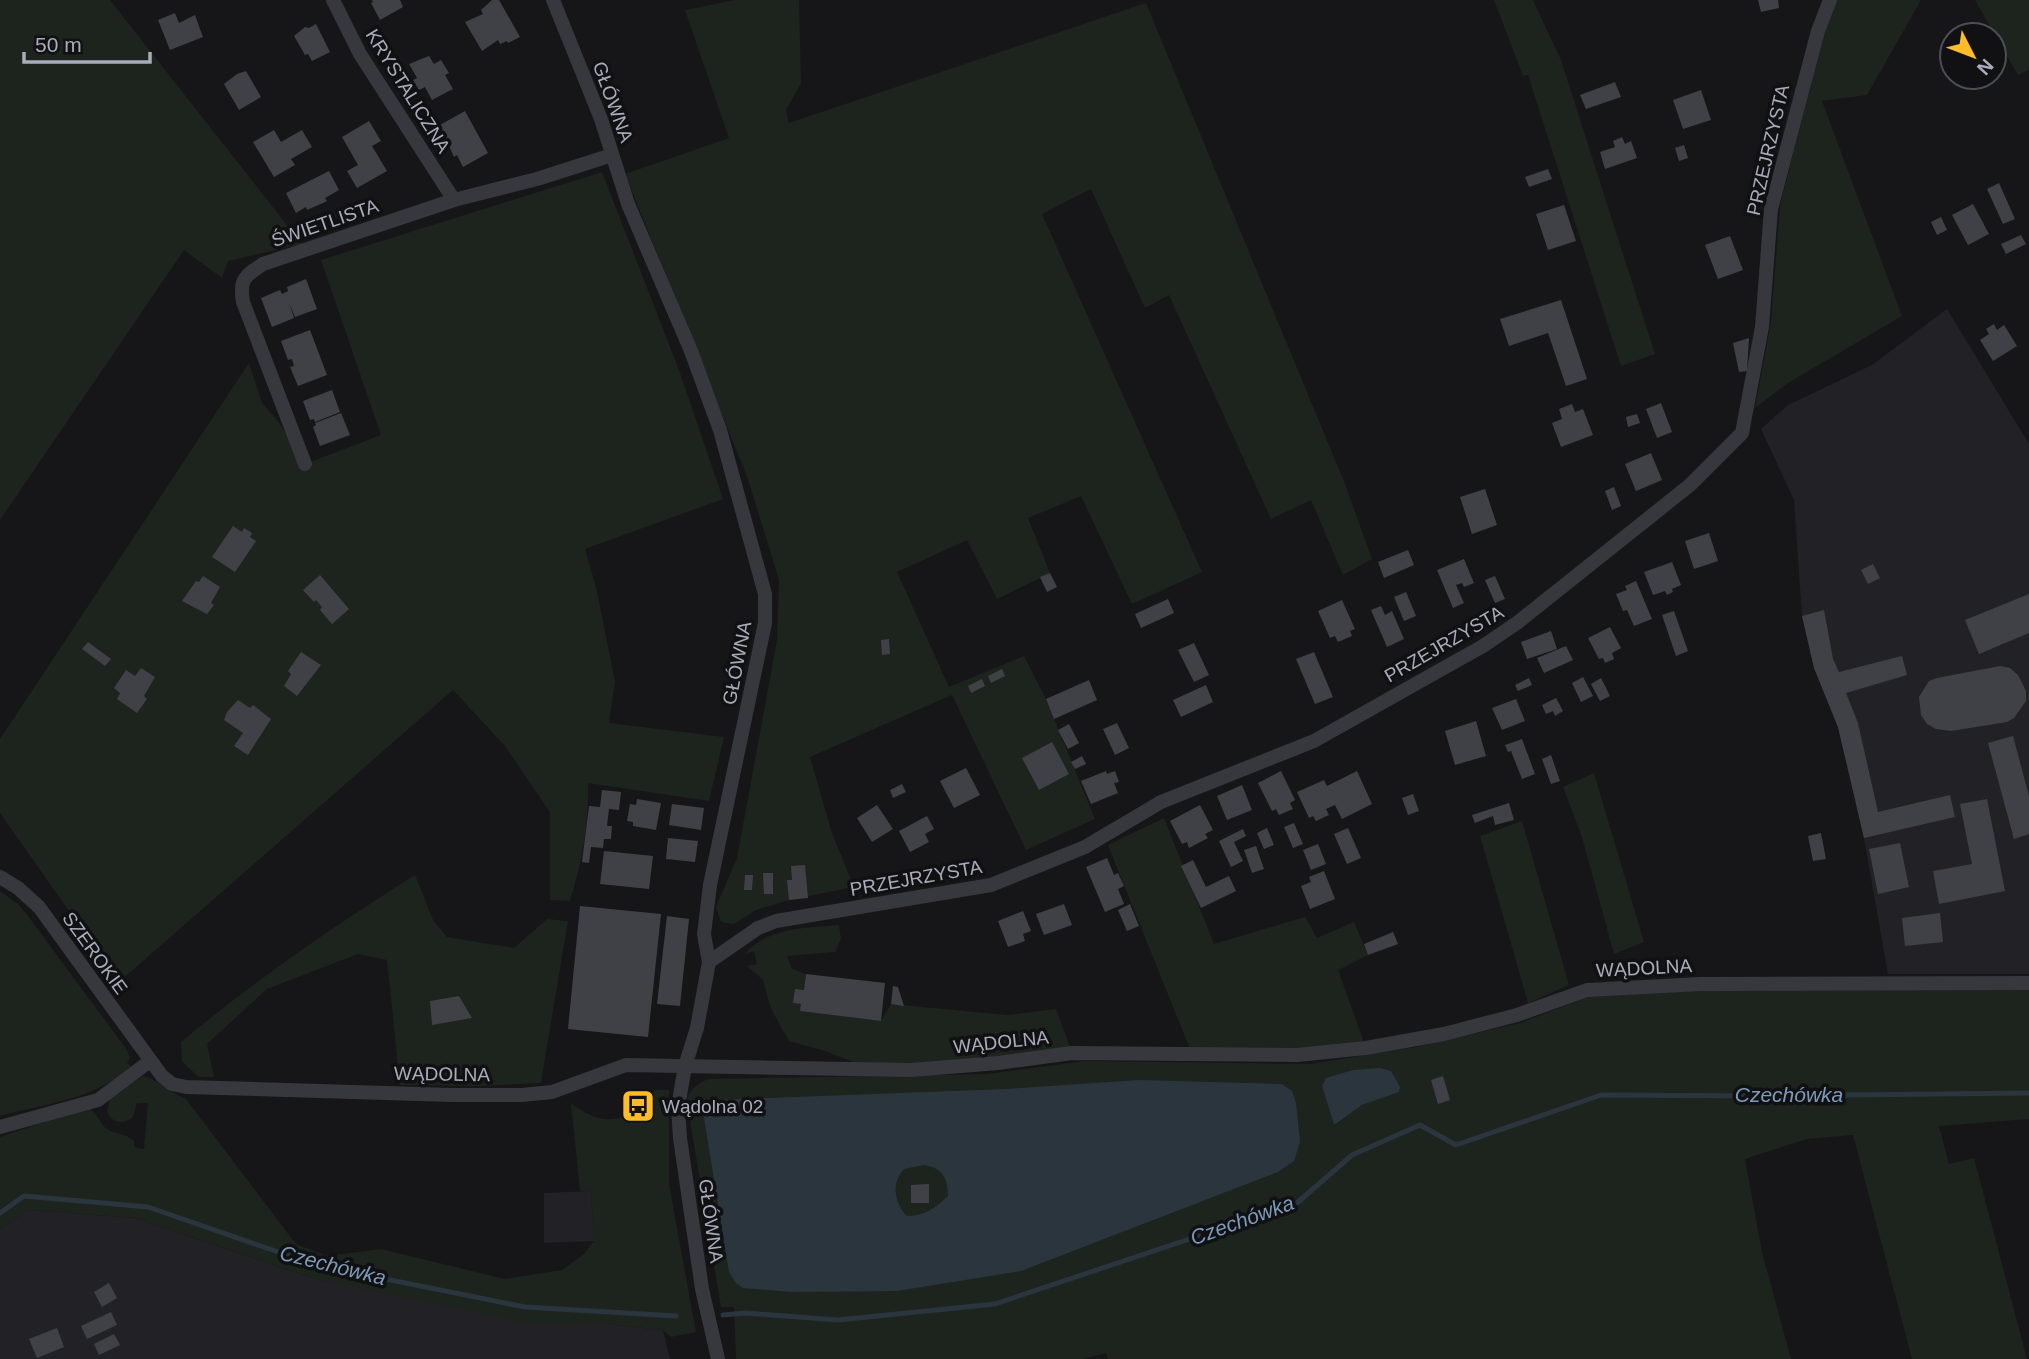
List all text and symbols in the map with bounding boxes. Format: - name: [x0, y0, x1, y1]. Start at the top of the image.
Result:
- scale bar: [24, 21, 150, 65]
- north arrow: [1938, 21, 2008, 91]
- street label: KRYSTALICZNA: [362, 25, 455, 157]
- text: 50 m: [35, 33, 82, 56]
- text: N: [1973, 55, 1998, 79]
- street label: GŁÓWNA: [589, 59, 637, 146]
- street label: PRZEJRZYSTA: [1743, 82, 1793, 218]
- street label: ŚWIETLISTA: [269, 195, 381, 251]
- street label: PRZEJRZYSTA: [1381, 601, 1507, 687]
- street label: GŁÓWNA: [719, 619, 755, 706]
- street label: PRZEJRZYSTA: [848, 856, 984, 900]
- street label: SZEROKIE: [58, 908, 132, 998]
- street label: WĄDOLNA: [1595, 955, 1693, 981]
- street label: WĄDOLNA: [952, 1027, 1050, 1057]
- street label: WĄDOLNA: [394, 1063, 491, 1085]
- water label: Czechówka: [1735, 1083, 1843, 1106]
- bus stop icon: Wądolna 02: [619, 1087, 657, 1125]
- place label: Wądolna 02: [662, 1096, 763, 1117]
- street label: GŁÓWNA: [695, 1178, 727, 1265]
- water label: Czechówka: [1187, 1191, 1297, 1249]
- water label: Czechówka: [278, 1241, 388, 1289]

